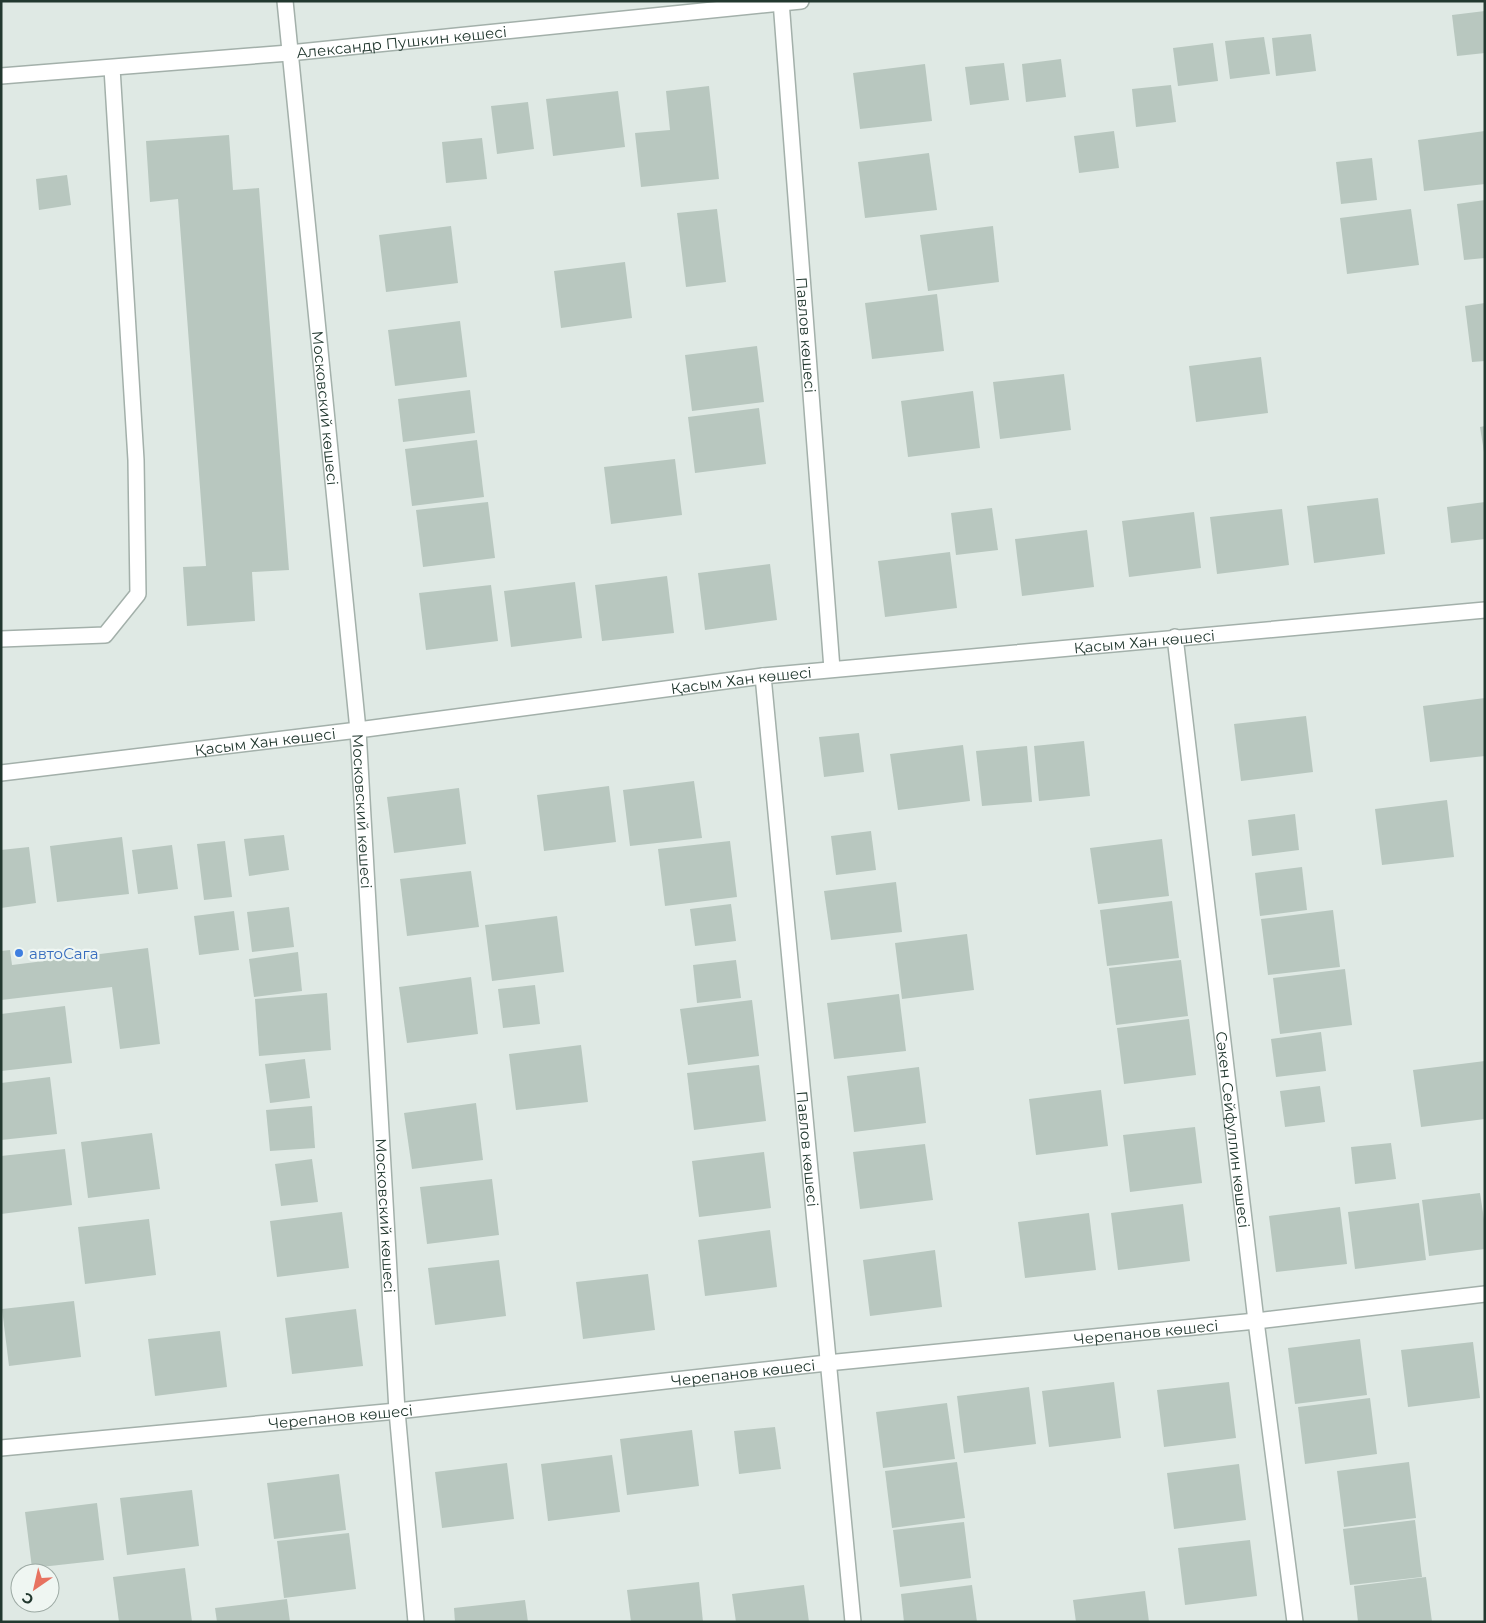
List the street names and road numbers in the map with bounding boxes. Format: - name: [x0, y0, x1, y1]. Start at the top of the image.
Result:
- street label: Александр Пушкин көшесі: [295, 21, 508, 62]
- street label: Павлов көшесі: [793, 276, 820, 394]
- street label: Московский көшесі: [309, 330, 343, 486]
- street label: Қасым Хан көшесі: [1073, 625, 1216, 657]
- street label: Қасым Хан көшесі: [669, 662, 812, 698]
- street label: Қасым Хан көшесі: [194, 723, 337, 759]
- street label: Московский көшесі: [349, 733, 377, 889]
- street label: Сәкен Сейфуллин көшесі: [1212, 1030, 1254, 1229]
- street label: Павлов көшесі: [793, 1090, 823, 1208]
- street label: Московский көшесі: [372, 1138, 400, 1294]
- street label: Черепанов көшесі: [1073, 1315, 1219, 1348]
- street label: Черепанов көшесі: [670, 1355, 816, 1390]
- street label: Черепанов көшесі: [267, 1400, 414, 1432]

